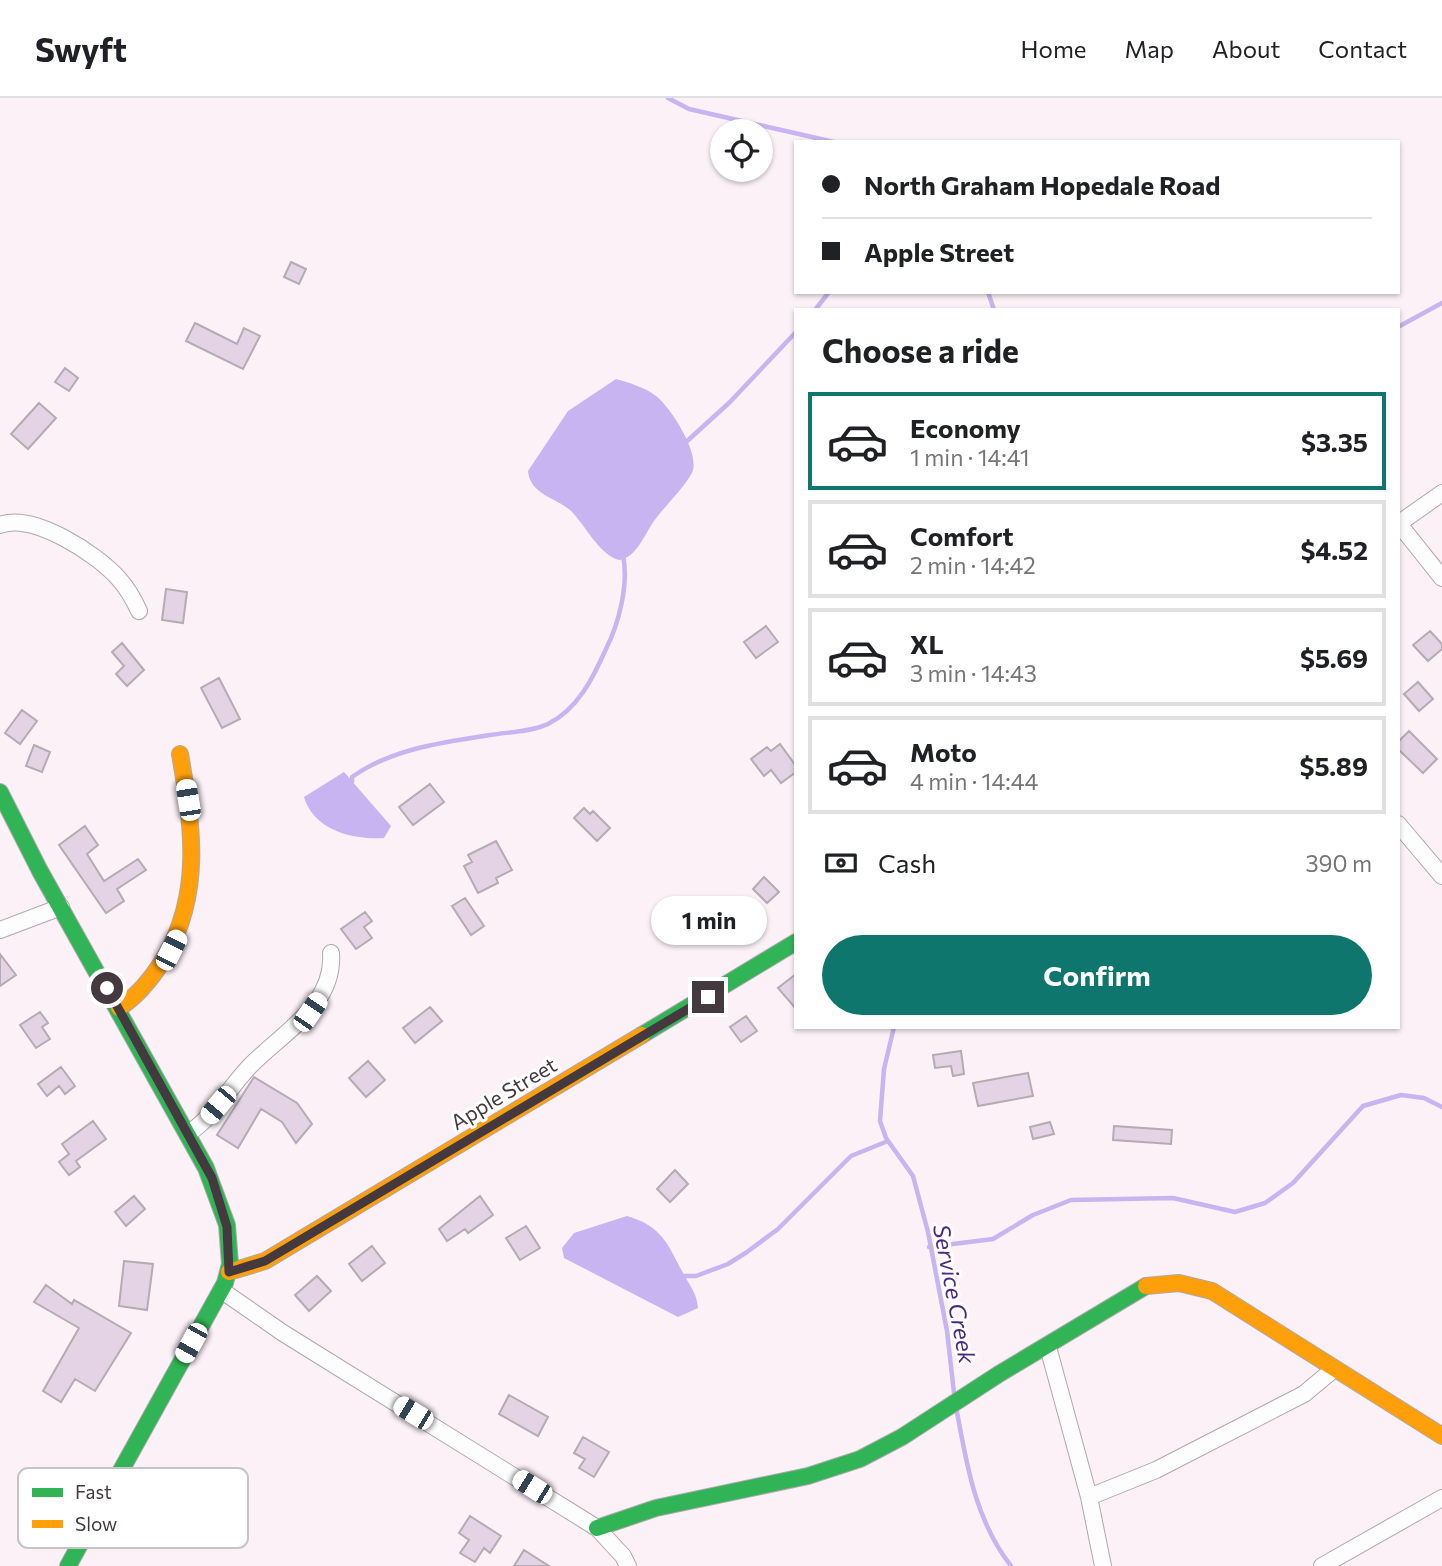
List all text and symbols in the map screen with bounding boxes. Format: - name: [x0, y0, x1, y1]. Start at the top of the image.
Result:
- text: Swyft: [35, 28, 127, 69]
- text: Home: [1021, 34, 1087, 63]
- text: Map: [1125, 34, 1174, 63]
- text: About: [1212, 34, 1280, 63]
- text: Contact: [1318, 34, 1407, 63]
- map controls: [710, 119, 773, 182]
- button: locate: [710, 119, 773, 182]
- text: North Graham Hopedale Road: [864, 169, 1221, 200]
- text: Apple Street: [864, 236, 1014, 267]
- text: Choose a ride: [822, 330, 1019, 370]
- icon: car: [826, 410, 889, 473]
- text: Economy: [910, 412, 1021, 443]
- text: $3.35: [1301, 426, 1368, 457]
- text: 1 min · 14:41: [910, 443, 1030, 471]
- icon: car: [826, 518, 889, 581]
- text: Comfort: [910, 520, 1013, 551]
- text: $4.52: [1300, 534, 1368, 565]
- text: 2 min · 14:42: [910, 551, 1036, 579]
- icon: car: [826, 626, 889, 689]
- text: XL: [910, 628, 944, 659]
- text: $5.69: [1300, 642, 1368, 673]
- text: 3 min · 14:43: [910, 659, 1037, 687]
- icon: car: [826, 734, 889, 797]
- text: Moto: [910, 736, 977, 767]
- text: $5.89: [1300, 750, 1368, 781]
- text: 4 min · 14:44: [910, 767, 1038, 795]
- car: [175, 778, 202, 822]
- icon: cash: [822, 844, 860, 882]
- text: Cash: [878, 847, 936, 878]
- text: 390 m: [1305, 849, 1372, 877]
- callout: 1 min: [650, 895, 766, 944]
- text: 1 min: [682, 906, 736, 934]
- car: [153, 927, 190, 973]
- button: Confirm: [822, 935, 1372, 1015]
- route start: [91, 972, 123, 1004]
- route end: [692, 981, 724, 1013]
- car: [290, 989, 331, 1035]
- street label: Apple Street: [446, 1051, 561, 1134]
- car: [197, 1082, 240, 1128]
- water label: Service Creek: [928, 1222, 982, 1367]
- car: [172, 1320, 211, 1366]
- car: [390, 1393, 437, 1433]
- car: [509, 1467, 556, 1507]
- legend: [18, 1468, 248, 1548]
- text: Fast: [75, 1480, 112, 1503]
- text: Slow: [75, 1512, 117, 1535]

